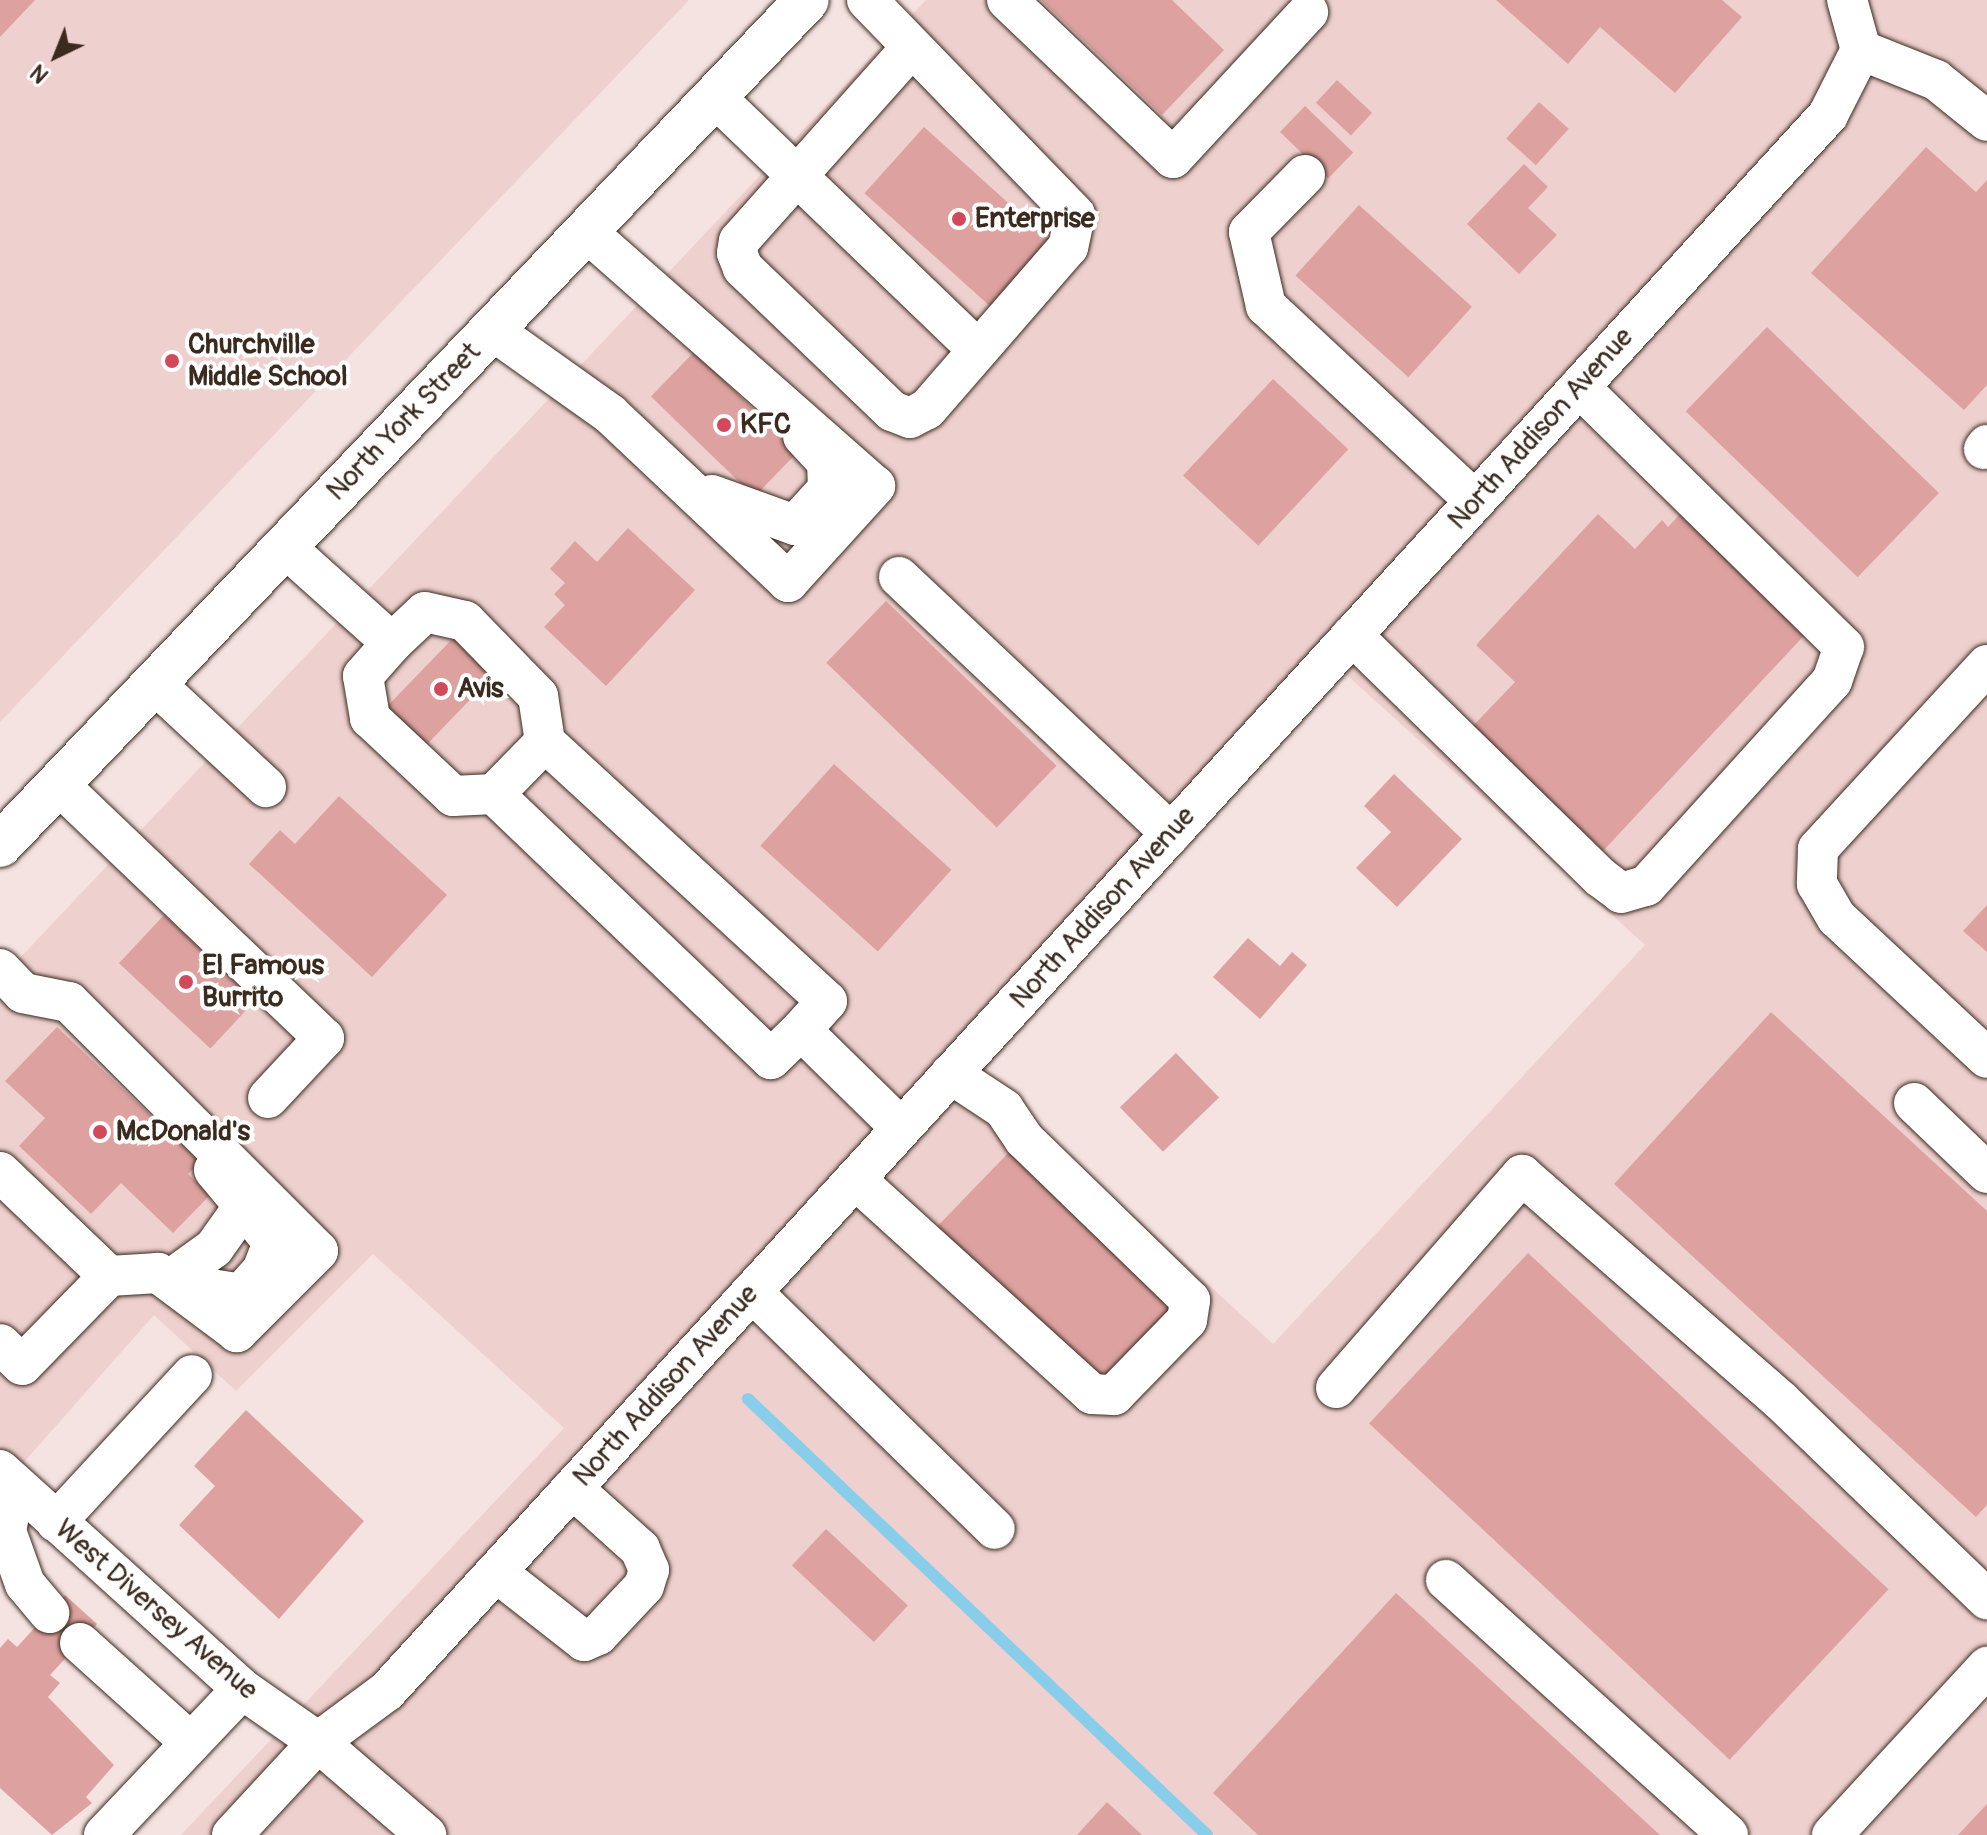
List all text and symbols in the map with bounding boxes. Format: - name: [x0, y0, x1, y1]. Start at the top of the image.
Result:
- north arrow: [16, 16, 96, 96]
- text: N: [25, 58, 55, 89]
- place label: Enterprise: [975, 202, 1095, 236]
- marker: Enterprise: [950, 210, 968, 228]
- street label: North Addison Avenue: [1441, 321, 1641, 537]
- place label: Churchville Middle School: [188, 328, 348, 394]
- street label: North York Street: [320, 336, 488, 508]
- marker: Churchville Middle School: [163, 352, 181, 370]
- place label: KFC: [740, 408, 791, 442]
- marker: KFC: [715, 416, 733, 434]
- place label: Avis: [457, 672, 504, 706]
- marker: Avis: [432, 680, 450, 698]
- street label: North Addison Avenue: [1003, 800, 1203, 1016]
- place label: El Famous Burrito: [202, 949, 324, 1015]
- marker: El Famous Burrito: [177, 973, 195, 991]
- place label: McDonald's: [116, 1115, 250, 1149]
- marker: McDonald's: [91, 1123, 109, 1141]
- street label: North Addison Avenue: [566, 1278, 766, 1494]
- street label: West Diversey Avenue: [48, 1513, 264, 1707]

